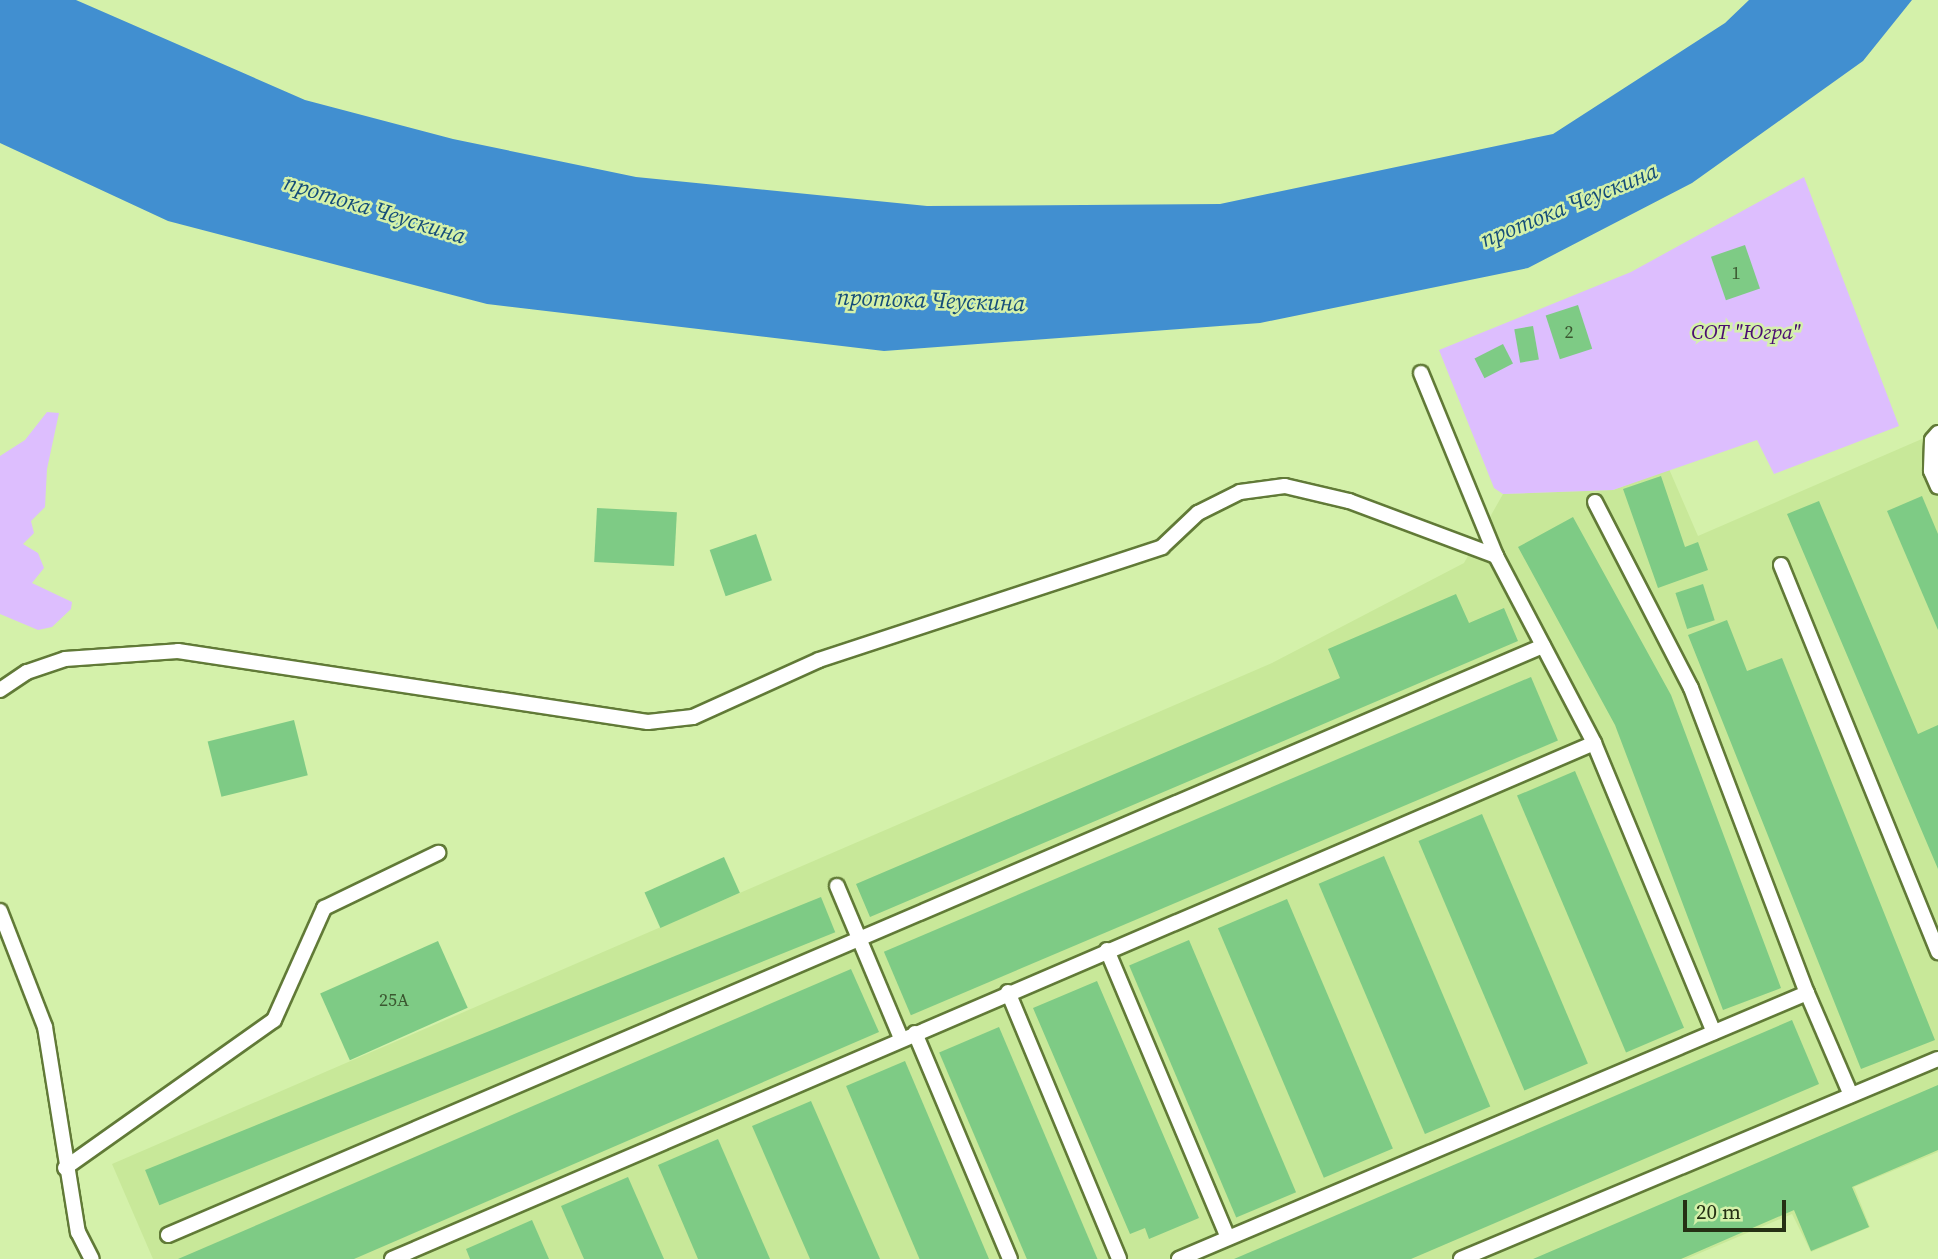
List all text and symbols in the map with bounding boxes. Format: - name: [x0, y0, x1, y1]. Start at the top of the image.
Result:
- water label: протока Чеускина: [1476, 157, 1662, 253]
- water label: протока Чеускина: [281, 168, 469, 250]
- house number: 1: [1732, 262, 1740, 284]
- water label: протока Чеускина: [836, 283, 1026, 317]
- park label: СОТ "Югра": [1691, 319, 1801, 345]
- house number: 2: [1565, 321, 1573, 343]
- house number: 25А: [379, 989, 409, 1011]
- scale bar: [1686, 1186, 1789, 1230]
- text: 20 m: [1696, 1197, 1741, 1226]

